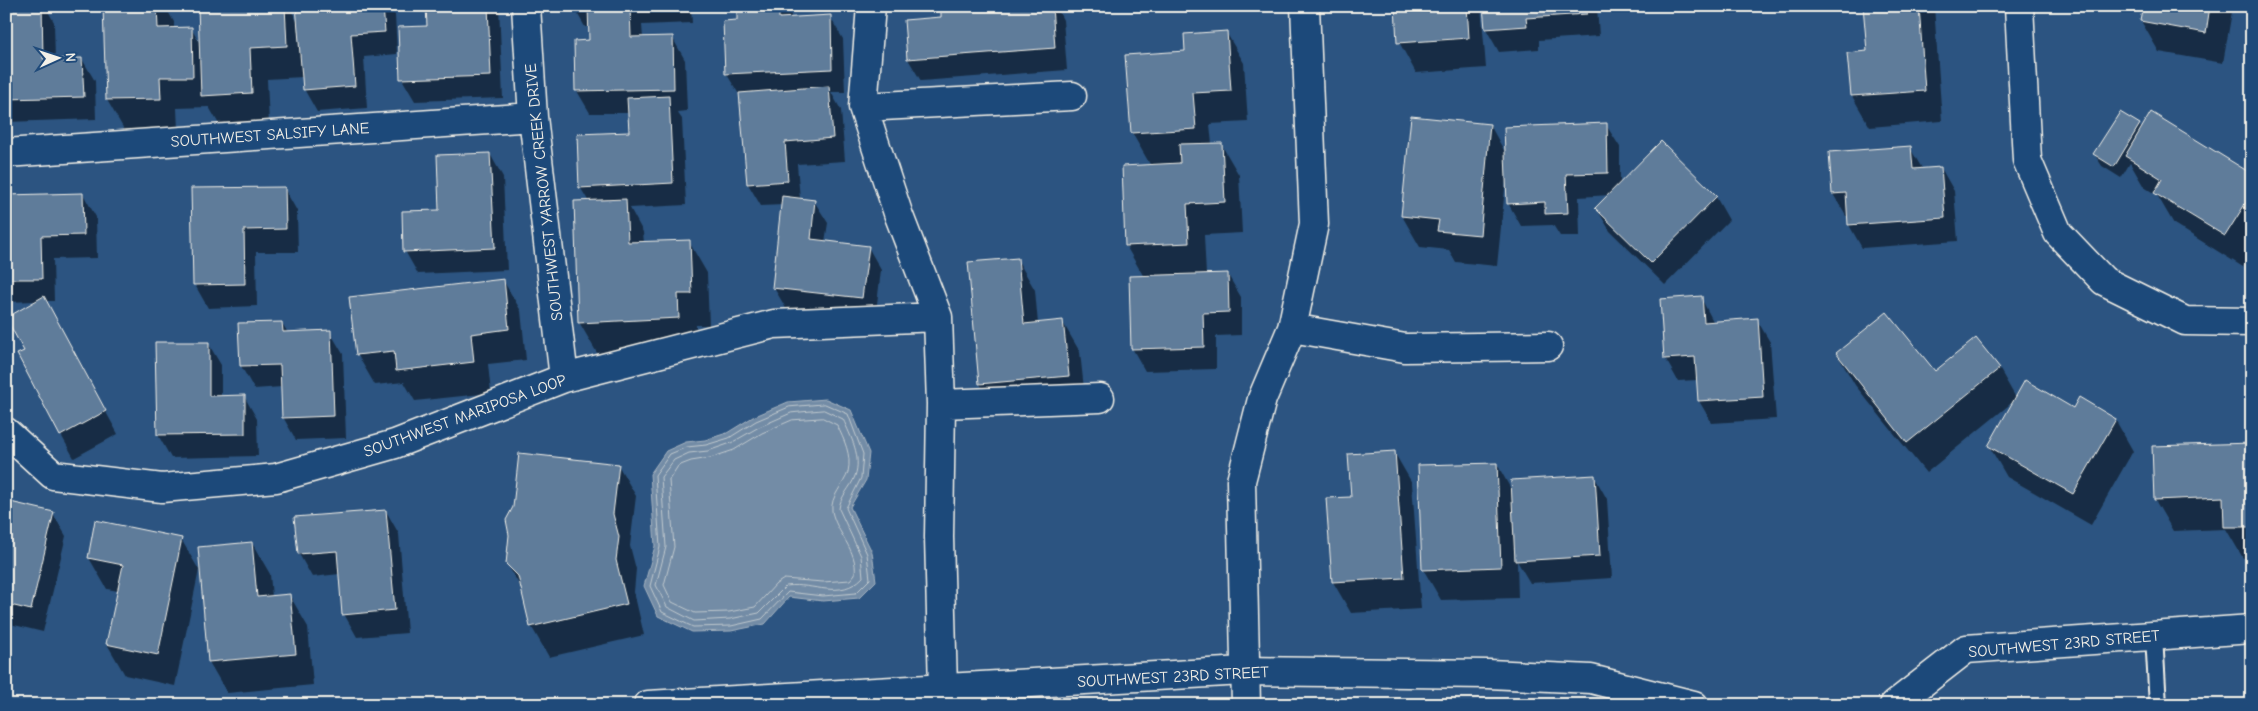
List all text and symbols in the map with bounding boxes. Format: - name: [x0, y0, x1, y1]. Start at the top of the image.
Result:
- north arrow: [32, 32, 82, 82]
- text: N: [62, 52, 79, 62]
- street label: SOUTHWEST YARROW CREEK DRIVE: [521, 62, 566, 322]
- street label: SOUTHWEST SALSIFY LANE: [170, 119, 370, 151]
- street label: SOUTHWEST MARIPOSA LOOP: [361, 371, 569, 461]
- street label: SOUTHWEST 23RD STREET: [1968, 627, 2161, 661]
- street label: SOUTHWEST 23RD STREET: [1077, 663, 1270, 691]

